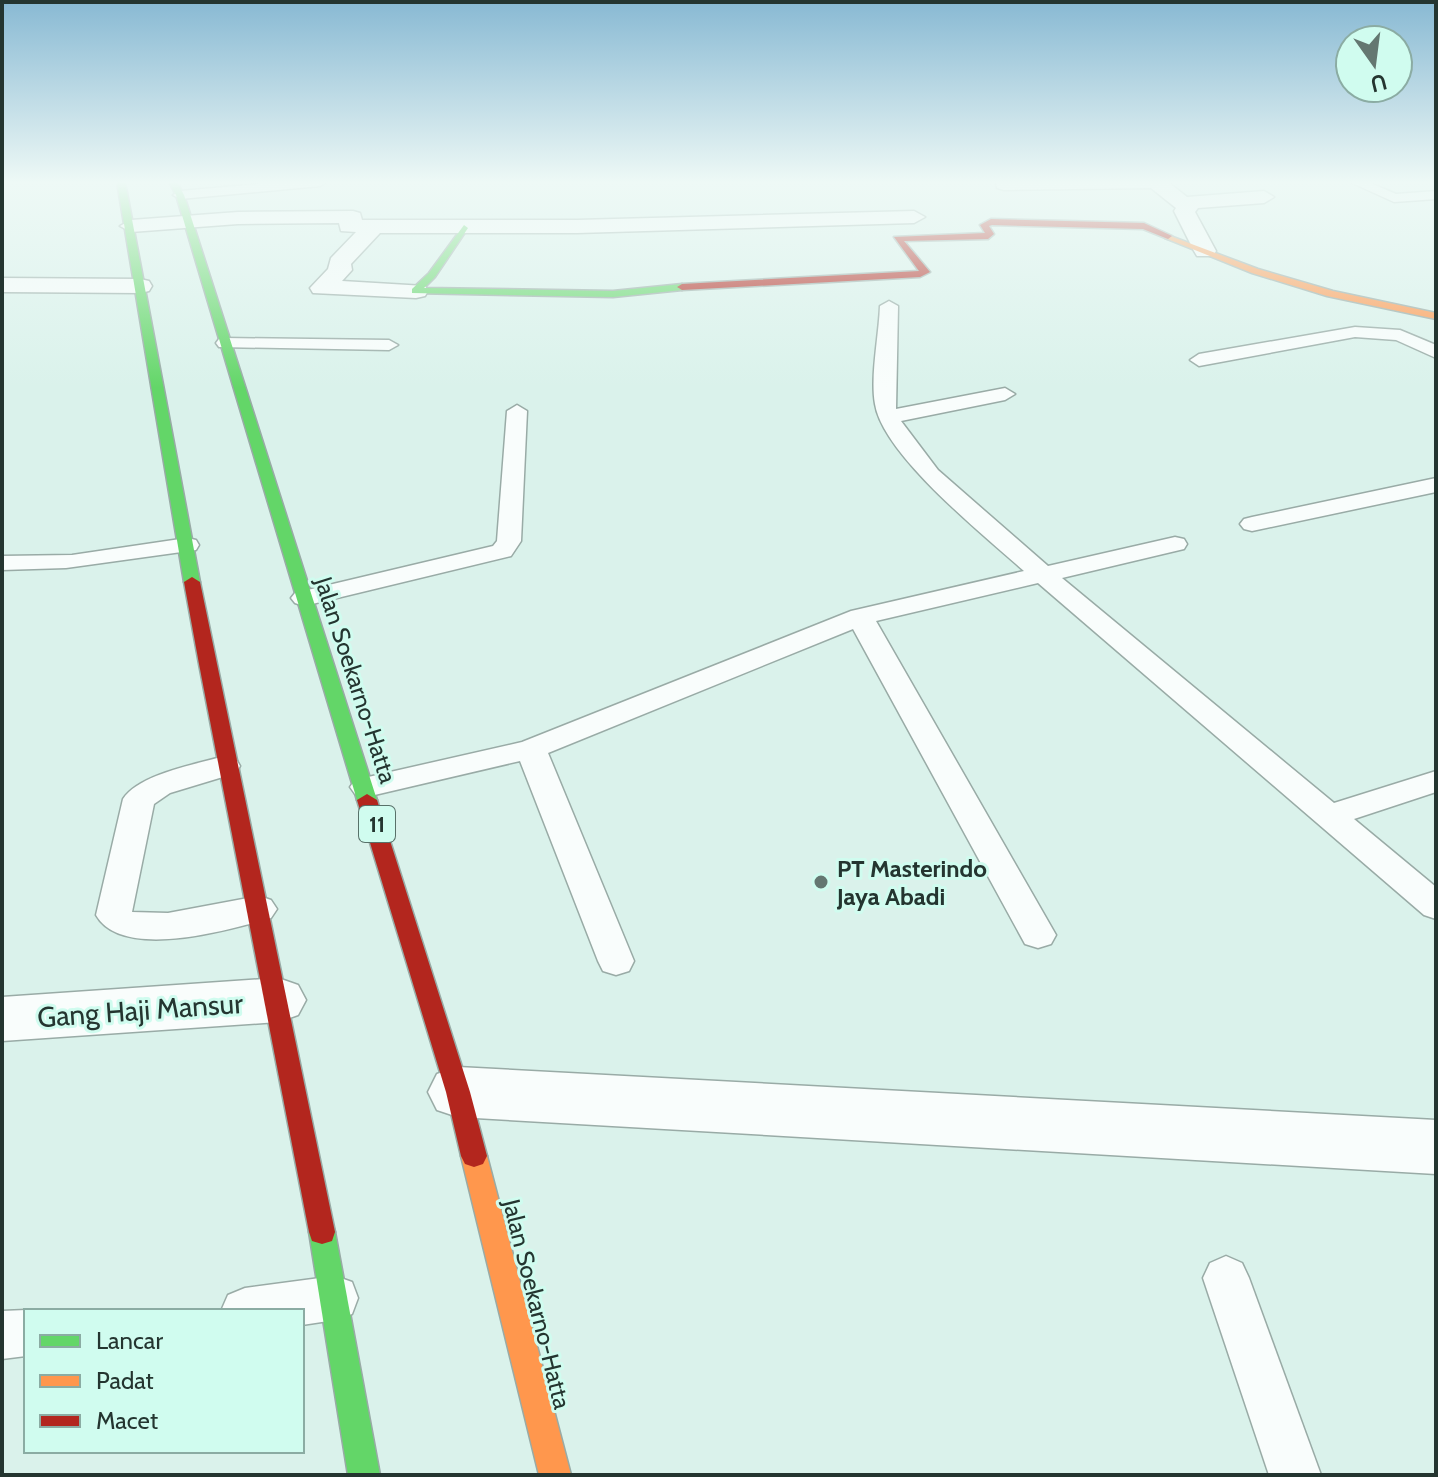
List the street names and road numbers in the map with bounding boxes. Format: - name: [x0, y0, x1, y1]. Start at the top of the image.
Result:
- street label: Jalan Soekarno-Hatta: [309, 572, 403, 787]
- road number: 11: [359, 806, 395, 842]
- street label: Gang Haji Mansur: [36, 986, 244, 1034]
- street label: Jalan Soekarno-Hatta: [497, 1195, 577, 1412]

